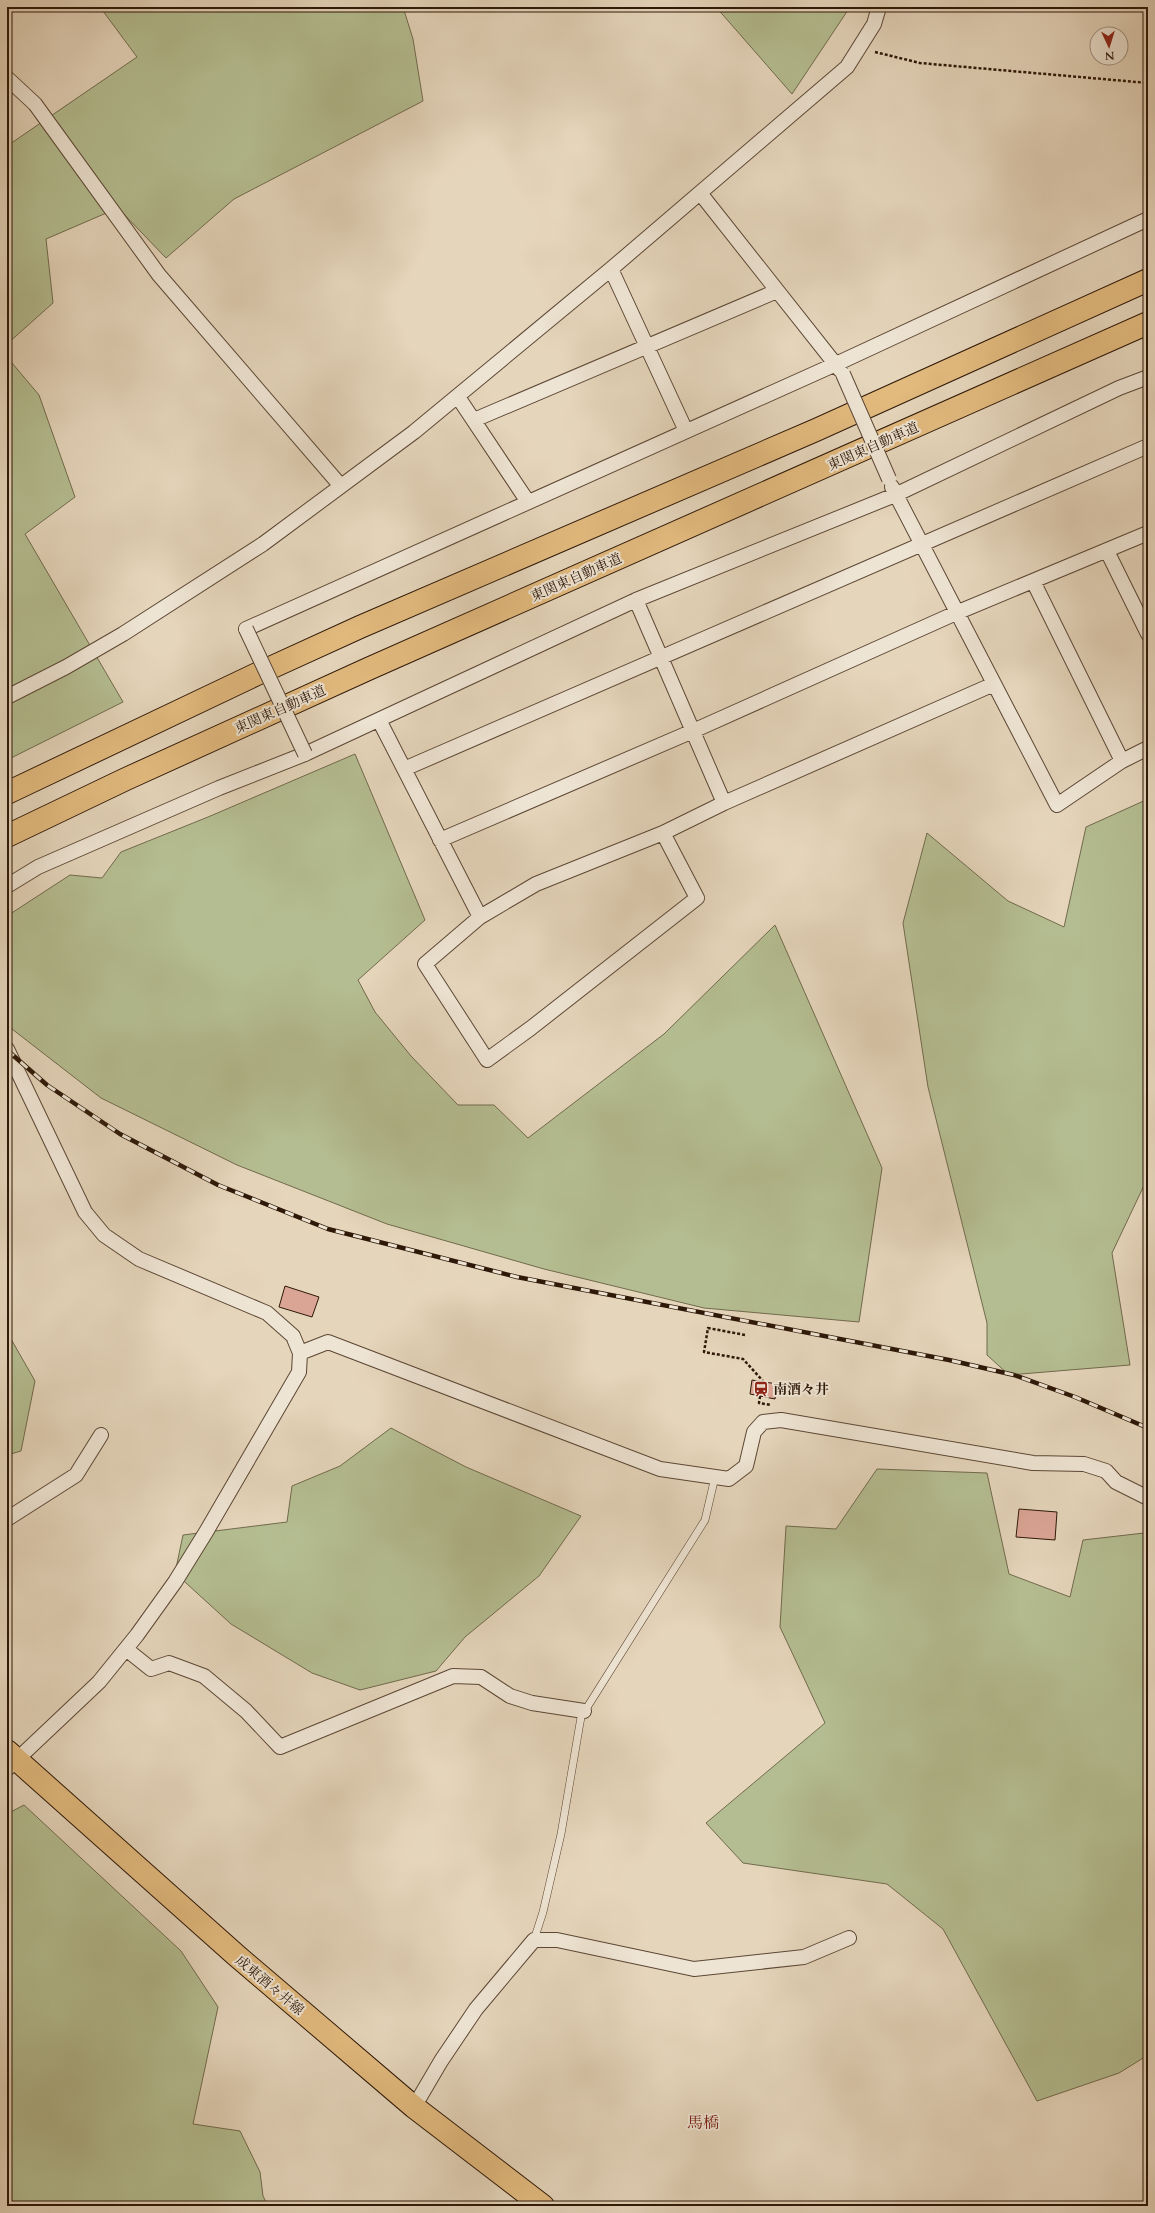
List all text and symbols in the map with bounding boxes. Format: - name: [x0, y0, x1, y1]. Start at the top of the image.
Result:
- north arrow: [1089, 26, 1129, 66]
- text: N: [1104, 48, 1115, 63]
- street label: 東関東自動車道: [825, 418, 922, 475]
- street label: 東関東自動車道: [528, 549, 625, 606]
- street label: 東関東自動車道: [232, 681, 329, 738]
- station icon: 南酒々井: [752, 1380, 770, 1398]
- place label: 南酒々井: [773, 1380, 829, 1399]
- street label: 成東酒々井線: [231, 1951, 308, 2020]
- district label: 馬橋: [687, 2112, 719, 2134]

